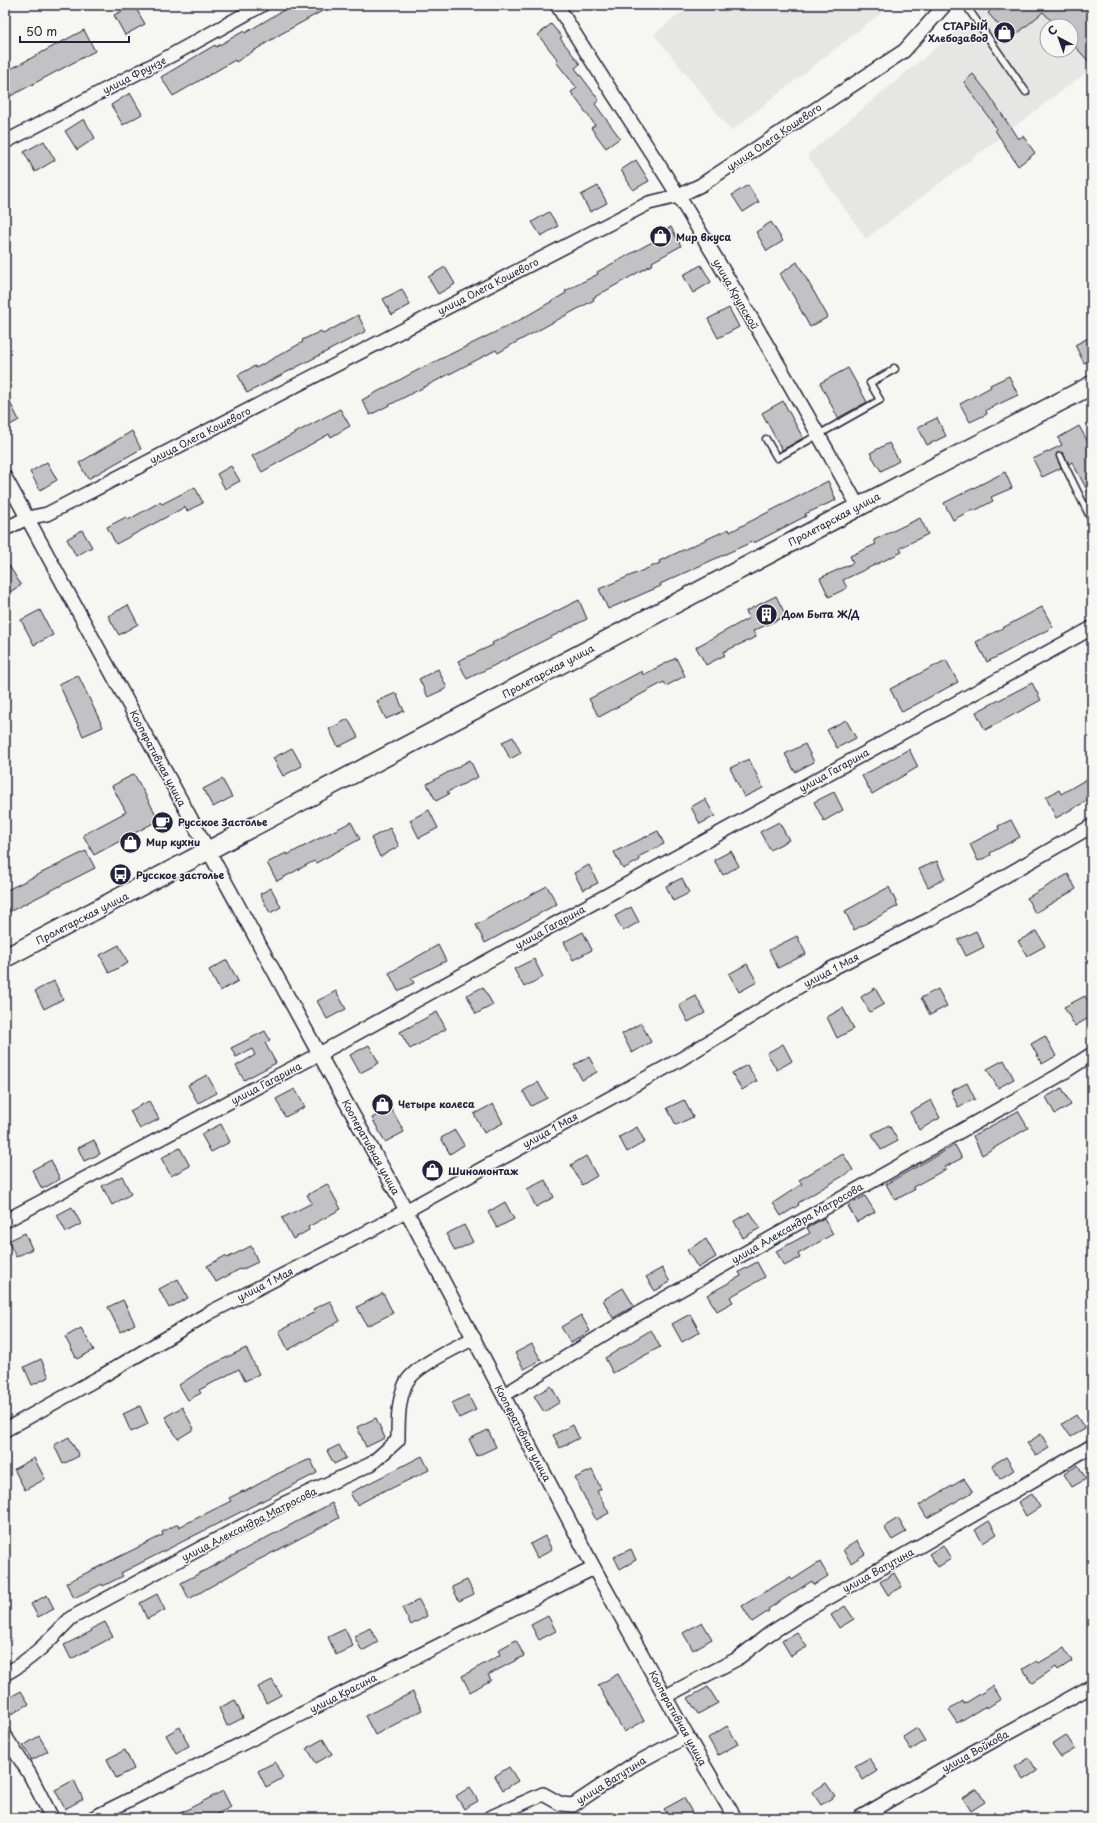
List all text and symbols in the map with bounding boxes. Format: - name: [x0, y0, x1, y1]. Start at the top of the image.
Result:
- scale bar: [20, 18, 129, 44]
- place label: СТАРЫЙ Хлебозавод: [928, 18, 988, 45]
- north arrow: [1039, 18, 1079, 58]
- shop icon: СТАРЫЙ Хлебозавод: [991, 19, 1017, 45]
- text: С: [1043, 21, 1061, 39]
- text: 50 m: [26, 22, 57, 40]
- street label: улица Фрунзе: [99, 52, 168, 97]
- street label: улица Олега Кошевого: [723, 99, 825, 174]
- shop icon: Мир вкуса: [647, 224, 673, 250]
- place label: Мир вкуса: [676, 229, 732, 244]
- street label: улица Олега Кошевого: [435, 253, 541, 318]
- street label: улица Крупской: [709, 256, 763, 333]
- street label: улица Олега Кошевого: [147, 402, 253, 467]
- street label: Пролетарская улица: [785, 488, 883, 549]
- building icon: Дом Быта Ж/Д: [753, 601, 779, 627]
- place label: Дом Быта Ж/Д: [781, 606, 860, 621]
- street label: Пролетарская улица: [499, 640, 597, 701]
- street label: Кооперативная улица: [127, 707, 191, 809]
- street label: улица Гагарина: [796, 744, 872, 795]
- cafe icon: Русское Застолье: [149, 809, 175, 835]
- place label: Русское Застолье: [178, 814, 268, 830]
- shop icon: Мир кухни: [117, 829, 143, 855]
- place label: Мир кухни: [146, 834, 200, 849]
- bus stop icon: Русское застолье: [108, 862, 134, 888]
- place label: Русское застолье: [136, 867, 225, 883]
- street label: Пролетарская улица: [33, 887, 131, 947]
- street label: улица Гагарина: [512, 901, 588, 952]
- street label: улица 1 Мая: [800, 949, 861, 991]
- street label: улица Гагарина: [228, 1057, 304, 1108]
- shop icon: Четыре колеса: [370, 1091, 396, 1117]
- street label: Кооперативная улица: [339, 1096, 404, 1198]
- place label: Четыре колеса: [398, 1096, 475, 1111]
- street label: улица 1 Мая: [519, 1108, 580, 1151]
- shop icon: Шиномонтаж: [420, 1158, 446, 1184]
- place label: Шиномонтаж: [448, 1163, 518, 1178]
- street label: улица Александра Матросова: [728, 1178, 866, 1267]
- street label: улица 1 Мая: [234, 1263, 295, 1304]
- street label: Кооперативная улица: [492, 1382, 556, 1484]
- street label: улица Александра Матросова: [179, 1483, 320, 1564]
- street label: улица Ватутина: [839, 1543, 917, 1596]
- street label: Кооперативная улица: [646, 1667, 711, 1769]
- street label: улица Красина: [307, 1669, 380, 1716]
- street label: улица Войкова: [939, 1726, 1012, 1775]
- street label: улица Ватутина: [573, 1752, 650, 1808]

